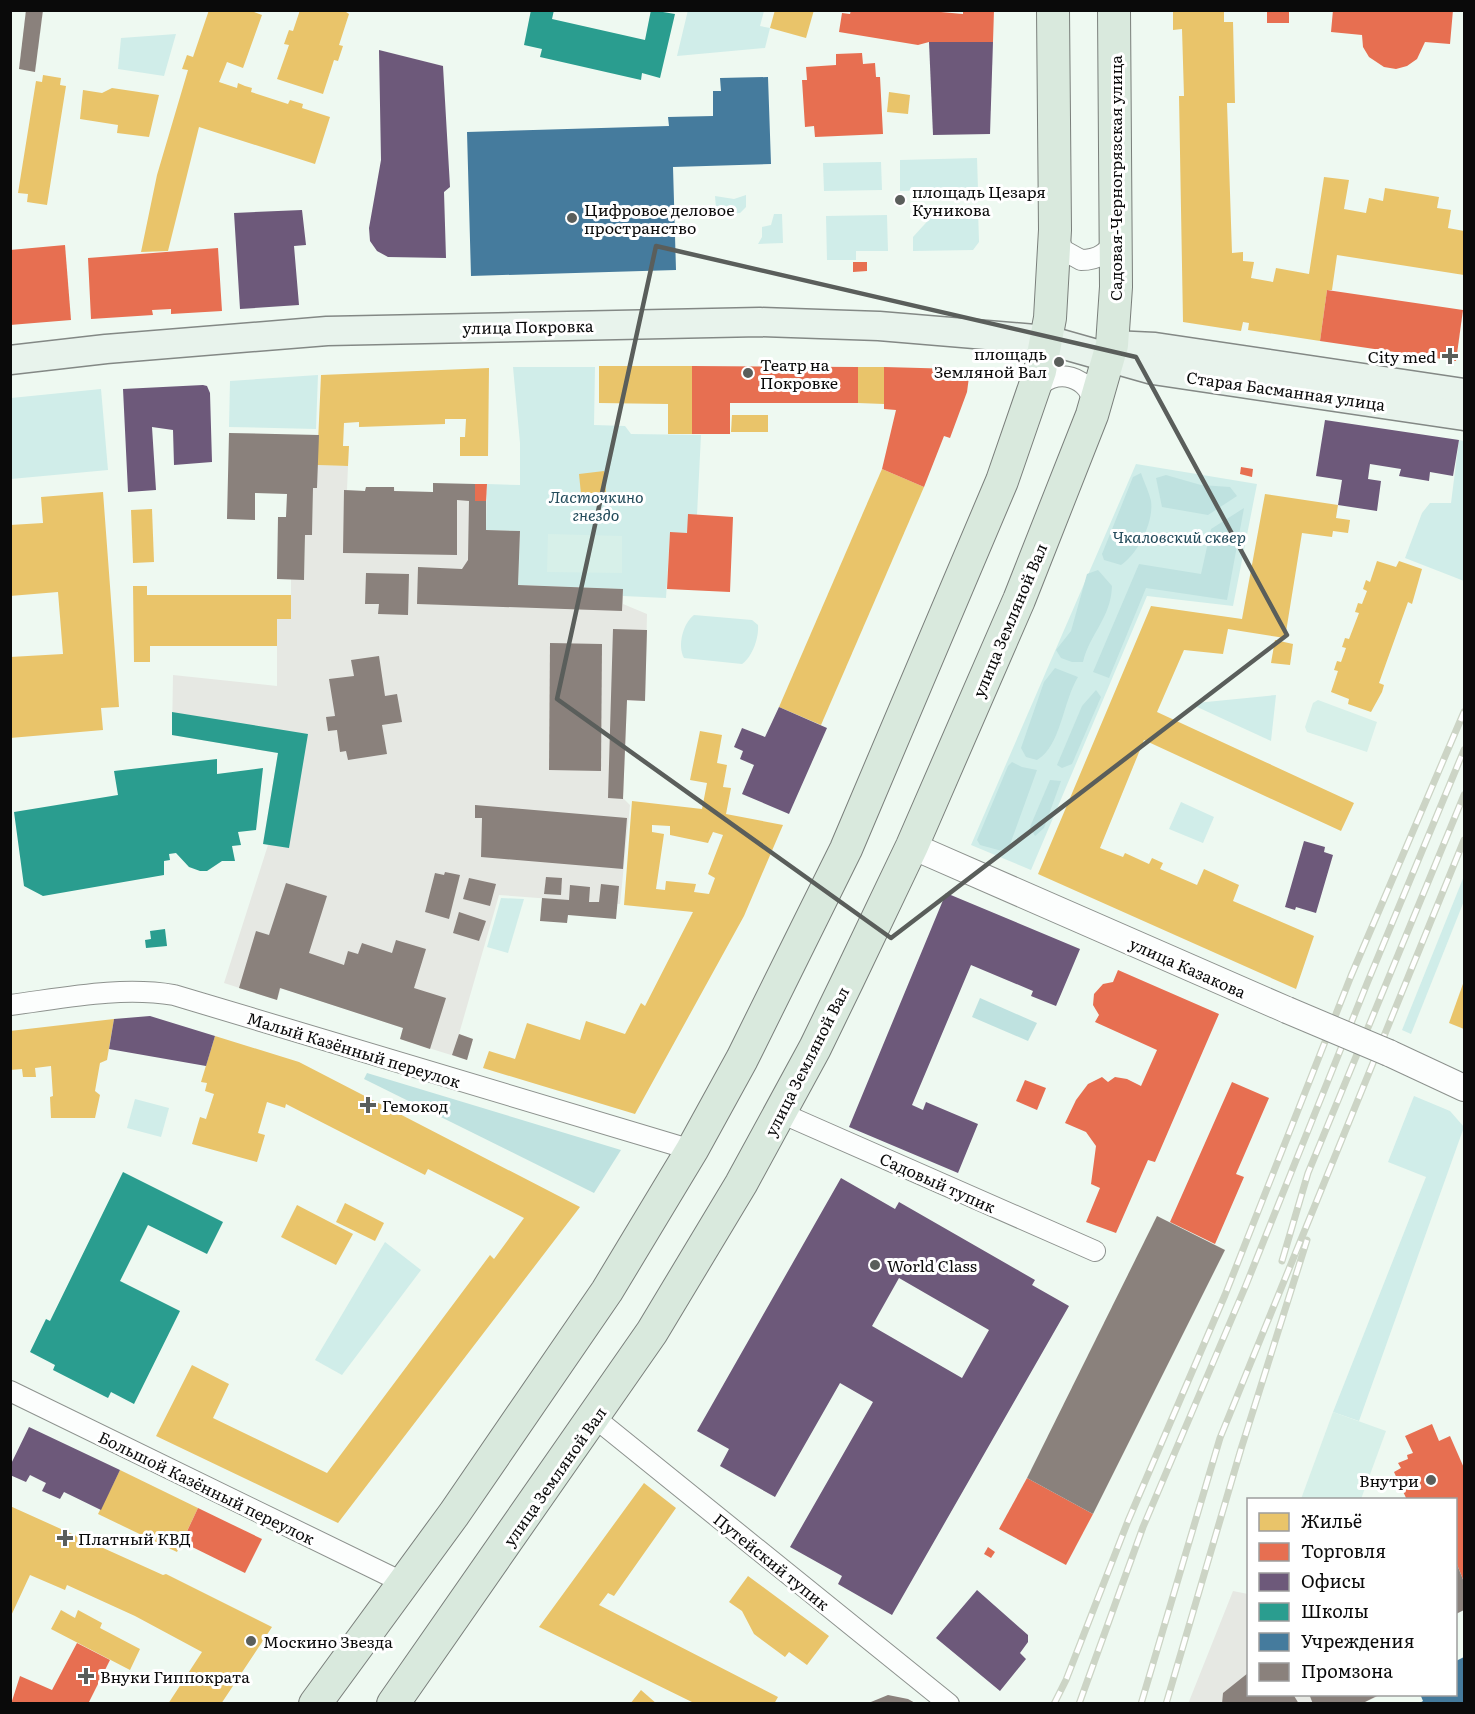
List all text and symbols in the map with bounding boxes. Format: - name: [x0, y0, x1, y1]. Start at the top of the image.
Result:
- street label: Садовая-Черногрязская улица: [1103, 55, 1127, 301]
- place label: площадь Цезаря Куникова: [912, 179, 1046, 221]
- marker: площадь Цезаря Куникова: [893, 193, 907, 207]
- place label: Цифровое деловое пространство: [584, 197, 734, 239]
- marker: Цифровое деловое пространство: [565, 211, 579, 225]
- street label: улица Покровка: [462, 313, 594, 339]
- place label: площадь Земляной Вал: [934, 341, 1047, 383]
- place label: City med: [1368, 344, 1436, 368]
- marker: City med: [1441, 347, 1459, 365]
- place label: Театр на Покровке: [760, 352, 838, 394]
- marker: площадь Земляной Вал: [1052, 355, 1066, 369]
- street label: Старая Басманная улица: [1185, 364, 1387, 416]
- marker: Театр на Покровке: [741, 366, 755, 380]
- park label: Ласточкино гнездо: [548, 484, 644, 526]
- park label: Чкаловский сквер: [1112, 524, 1246, 548]
- street label: улица Земляной Вал: [966, 539, 1052, 701]
- street label: улица Казакова: [1126, 931, 1250, 1004]
- street label: улица Земляной Вал: [758, 982, 854, 1140]
- street label: Малый Казённый переулок: [244, 1005, 464, 1093]
- place label: Гемокод: [382, 1093, 448, 1117]
- marker: Гемокод: [359, 1096, 377, 1114]
- street label: Садовый тупик: [876, 1146, 1000, 1218]
- place label: World Class: [887, 1253, 977, 1277]
- marker: World Class: [868, 1258, 882, 1272]
- street label: улица Земляной Вал: [497, 1401, 611, 1551]
- street label: Большой Казённый переулок: [95, 1424, 320, 1550]
- place label: Внутри: [1359, 1468, 1419, 1492]
- marker: Внутри: [1424, 1473, 1438, 1487]
- legend: [1247, 1498, 1457, 1696]
- street label: Путейский тупик: [709, 1507, 835, 1616]
- text: Жильё: [1301, 1507, 1362, 1534]
- place label: Платный КВД: [78, 1526, 191, 1550]
- marker: Платный КВД: [56, 1529, 74, 1547]
- text: Торговля: [1301, 1537, 1386, 1564]
- text: Офисы: [1301, 1567, 1365, 1594]
- text: Школы: [1301, 1597, 1369, 1624]
- text: Учреждения: [1301, 1627, 1414, 1654]
- place label: Москино Звезда: [263, 1629, 393, 1653]
- marker: Москино Звезда: [244, 1634, 258, 1648]
- text: Промзона: [1301, 1657, 1393, 1684]
- place label: Внуки Гиппократа: [100, 1664, 250, 1688]
- marker: Внуки Гиппократа: [77, 1667, 95, 1685]

